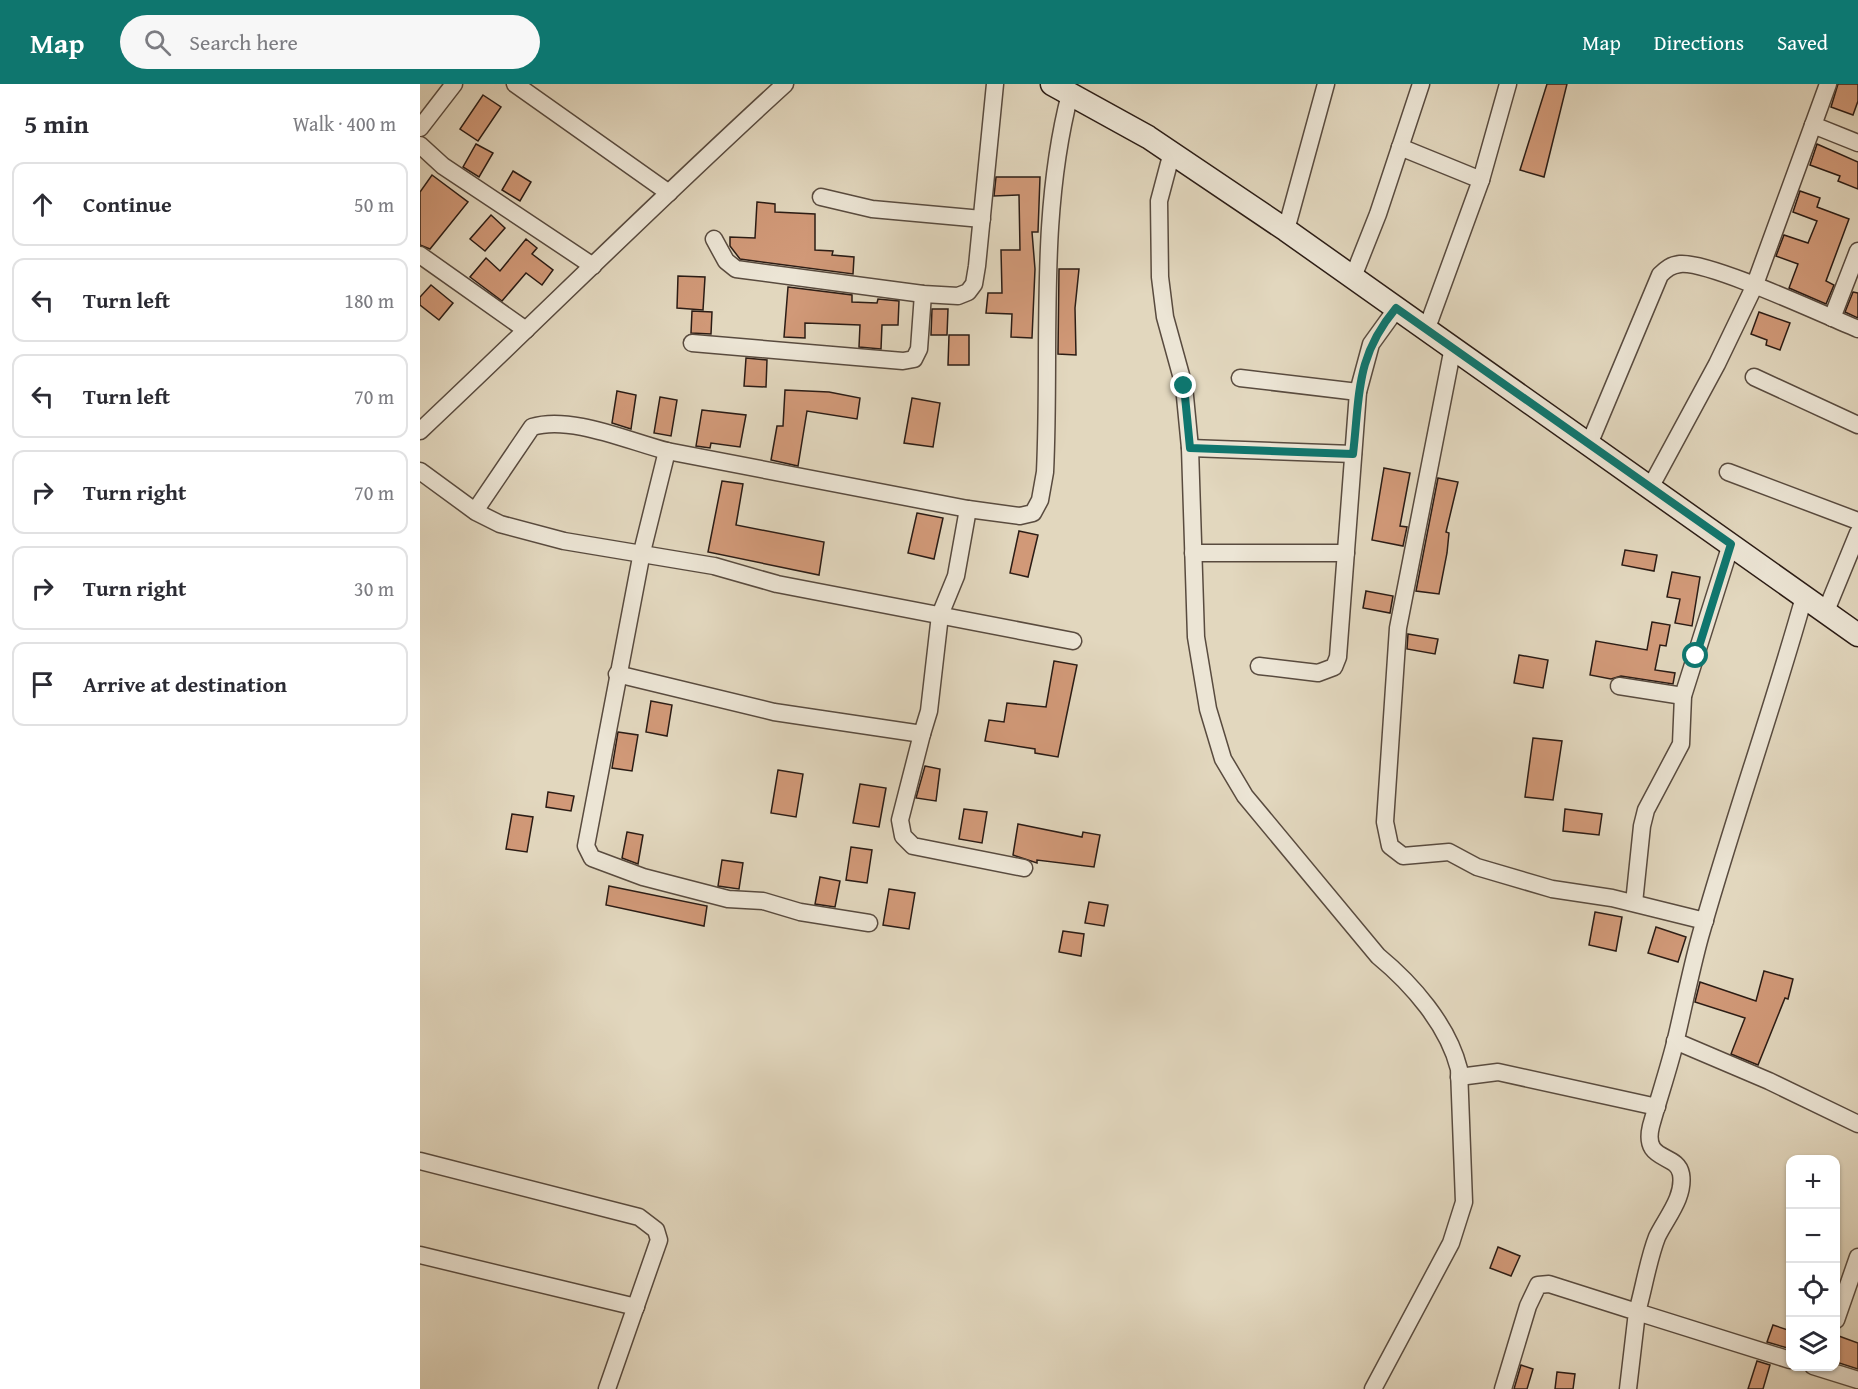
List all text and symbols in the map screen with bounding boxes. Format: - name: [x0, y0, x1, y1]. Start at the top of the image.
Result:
- search box: [120, 15, 540, 69]
- text: Map: [30, 22, 84, 63]
- icon: search: [141, 26, 174, 59]
- text: Search here: [189, 26, 298, 58]
- text: Map: [1582, 27, 1621, 58]
- text: Directions: [1654, 27, 1744, 58]
- text: Saved: [1777, 27, 1828, 58]
- text: 5 min: [24, 104, 89, 143]
- text: Walk · 400 m: [293, 109, 396, 138]
- icon: ahead: [26, 188, 59, 221]
- text: Continue: [83, 188, 172, 220]
- text: 50 m: [354, 190, 394, 219]
- icon: left: [26, 284, 59, 317]
- text: Turn left: [83, 284, 170, 316]
- text: 180 m: [344, 286, 394, 315]
- route end: [1170, 372, 1196, 398]
- icon: left: [26, 380, 59, 413]
- text: Turn left: [83, 380, 170, 412]
- text: 70 m: [354, 382, 394, 411]
- icon: right: [26, 476, 59, 509]
- text: Turn right: [83, 476, 186, 508]
- text: 70 m: [354, 478, 394, 507]
- icon: right: [26, 572, 59, 605]
- text: Turn right: [83, 572, 186, 604]
- text: 30 m: [354, 574, 394, 603]
- route start: [1682, 642, 1708, 668]
- icon: arrive: [26, 668, 59, 701]
- text: Arrive at destination: [83, 668, 287, 700]
- map controls: [1786, 1155, 1840, 1371]
- button: +: [1786, 1155, 1840, 1209]
- button: −: [1786, 1209, 1840, 1263]
- button: locate: [1786, 1263, 1840, 1317]
- button: layers: [1786, 1317, 1840, 1371]

